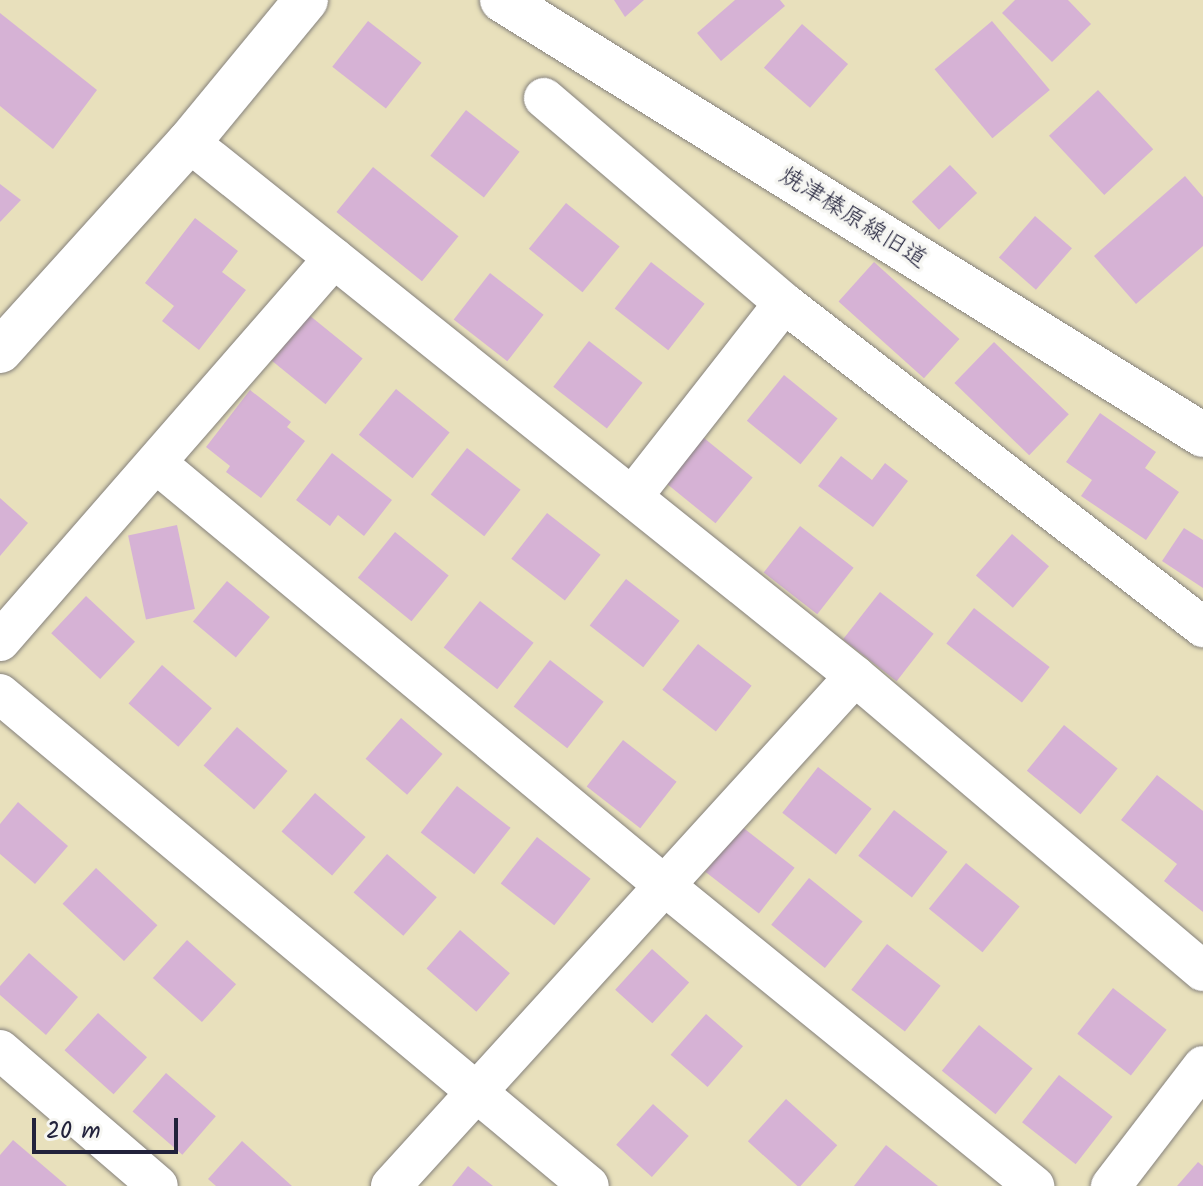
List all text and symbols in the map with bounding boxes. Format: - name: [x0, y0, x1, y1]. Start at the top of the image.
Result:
- street label: 焼津榛原線旧道: [774, 161, 932, 275]
- scale bar: [36, 1102, 182, 1152]
- text: 20 m: [46, 1112, 101, 1151]

